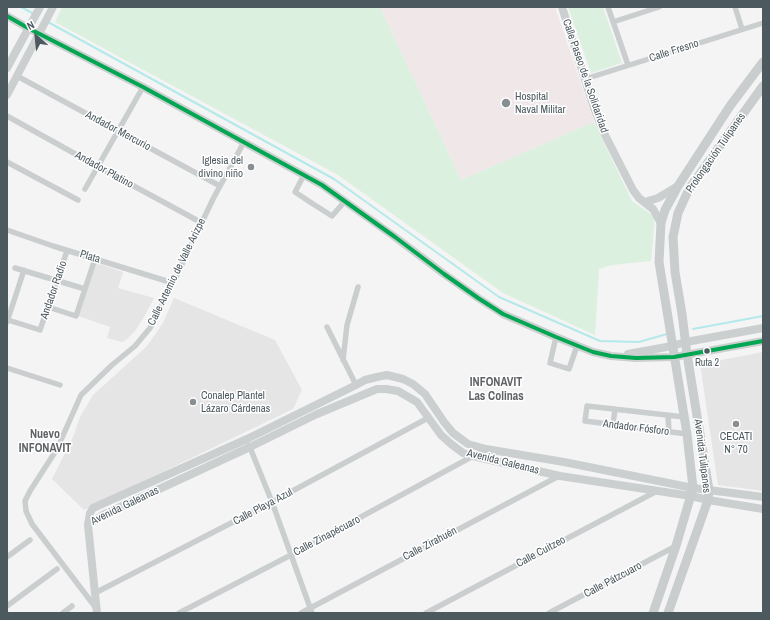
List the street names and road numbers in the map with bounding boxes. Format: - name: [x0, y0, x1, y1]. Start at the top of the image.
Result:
- street label: Calle Paseo de la Solidaridad: [559, 17, 611, 135]
- street label: Calle Fresno: [648, 37, 700, 65]
- street label: Andador Mercurio: [83, 108, 153, 154]
- street label: Prolongación Tulipanes: [683, 111, 749, 195]
- street label: Andador Platino: [73, 149, 135, 191]
- street label: Calle Artemio de Valle Arizpe: [145, 216, 209, 328]
- street label: Plata: [78, 248, 102, 266]
- street label: Andador Radio: [38, 259, 70, 321]
- street label: Andador Fósforo: [602, 417, 670, 439]
- street label: Avenida Tulipanes: [691, 418, 713, 494]
- street label: Avenida Galeanas: [465, 447, 541, 477]
- street label: Avenida Galeanas: [89, 484, 161, 528]
- street label: Calle Playa Azul: [231, 486, 295, 528]
- street label: Calle Zinapécuaro: [291, 513, 363, 559]
- street label: Calle Zirahuén: [401, 524, 459, 564]
- street label: Calle Cuitzeo: [514, 533, 568, 571]
- street label: Calle Pátzcuaro: [582, 559, 644, 601]

